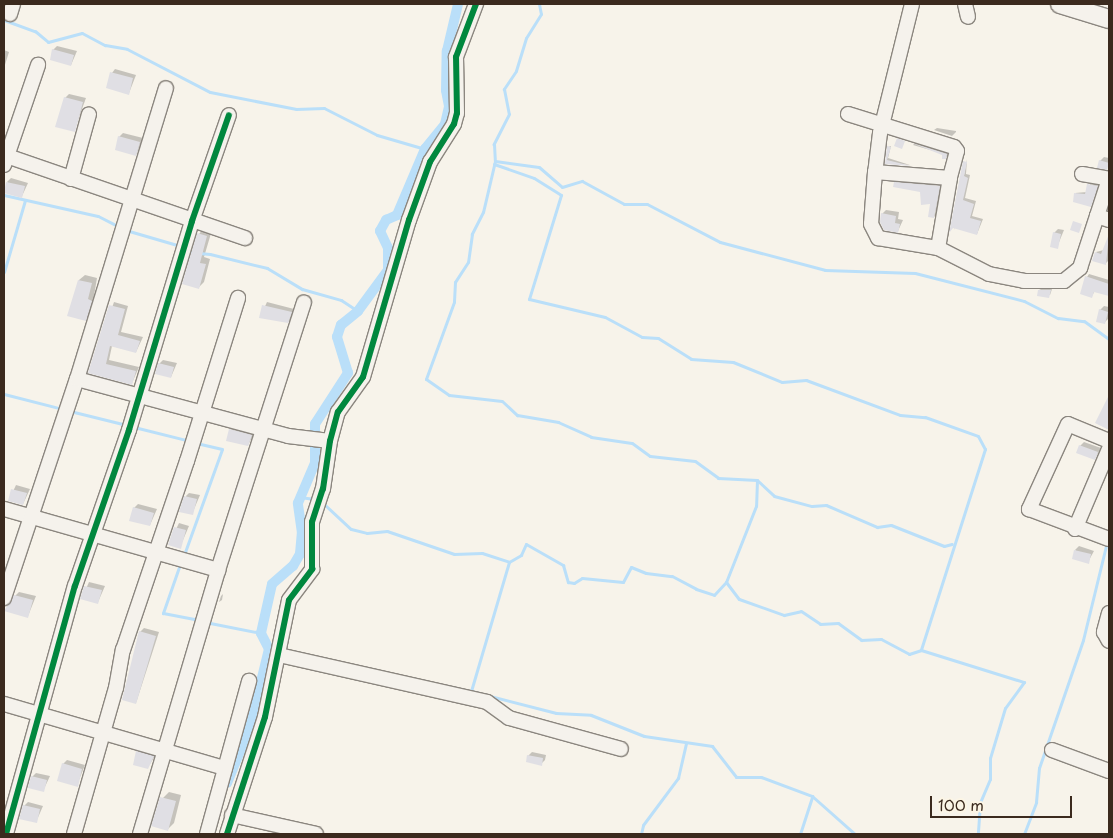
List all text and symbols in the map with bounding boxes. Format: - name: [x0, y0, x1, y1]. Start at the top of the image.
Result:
- scale bar: [933, 786, 1076, 818]
- text: 100 m: [938, 793, 984, 816]

